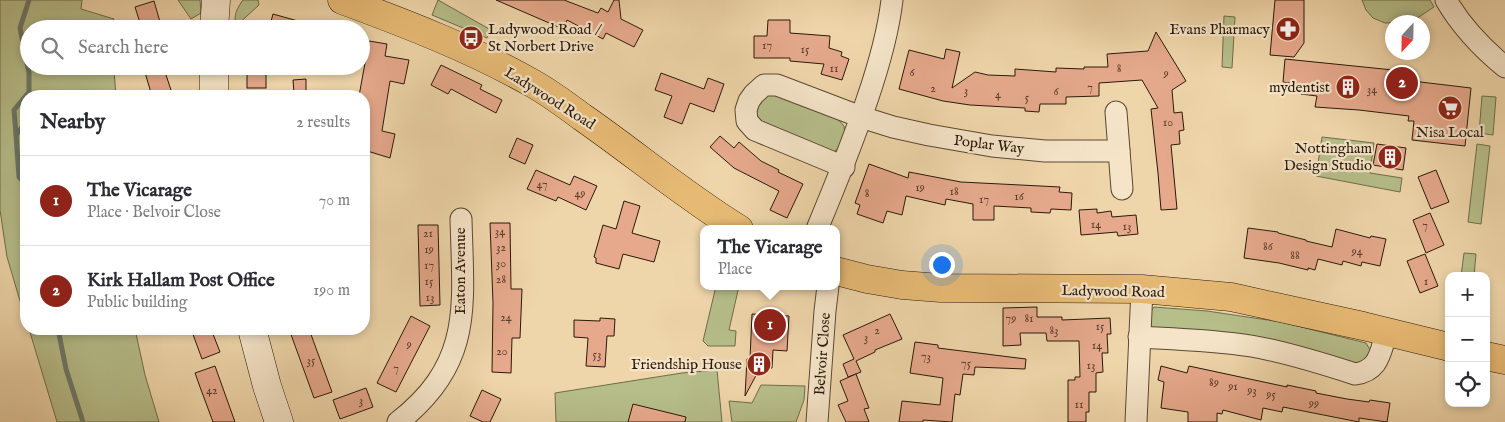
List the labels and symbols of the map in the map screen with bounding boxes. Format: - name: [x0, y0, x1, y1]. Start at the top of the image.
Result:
- north arrow: [1385, 15, 1430, 60]
- pharmacy icon: Evans Pharmacy: [1275, 16, 1301, 42]
- place label: Ladywood Road / St Norbert Drive: [488, 20, 603, 56]
- place label: Evans Pharmacy: [1170, 20, 1271, 39]
- bus stop icon: Ladywood Road / St Norbert Drive: [458, 25, 484, 51]
- house number: 17: [762, 38, 772, 53]
- house number: 15: [801, 42, 810, 57]
- house number: 11: [830, 61, 838, 76]
- house number: 8: [1117, 61, 1122, 76]
- street label: Ladywood Road: [501, 63, 600, 134]
- pin: 2: [1386, 64, 1418, 102]
- house number: 6: [909, 65, 915, 80]
- house number: 9: [1162, 66, 1169, 81]
- building icon: mydentist: [1335, 74, 1361, 100]
- place label: mydentist: [1269, 78, 1330, 97]
- house number: 7: [1087, 80, 1093, 95]
- house number: 2: [930, 81, 936, 96]
- house number: 34: [1367, 82, 1377, 97]
- house number: 3: [964, 83, 968, 98]
- house number: 6: [1053, 84, 1059, 99]
- house number: 4: [995, 87, 1001, 102]
- house number: 5: [1025, 90, 1030, 105]
- supermarket icon: Nisa Local: [1437, 95, 1463, 121]
- house number: 10: [1163, 115, 1173, 130]
- place label: Nisa Local: [1416, 123, 1485, 142]
- street label: Poplar Way: [953, 131, 1026, 158]
- place label: Nottingham Design Studio: [1284, 139, 1372, 175]
- building icon: Nottingham Design Studio: [1377, 144, 1403, 170]
- house number: 47: [536, 177, 548, 192]
- house number: 19: [915, 180, 925, 195]
- house number: 18: [949, 184, 959, 199]
- house number: 49: [574, 186, 586, 201]
- house number: 8: [865, 186, 870, 201]
- house number: 16: [1014, 189, 1025, 204]
- house number: 17: [979, 192, 989, 207]
- house number: 14: [1091, 217, 1101, 232]
- house number: 7: [1422, 218, 1428, 233]
- house number: 13: [1123, 219, 1131, 234]
- house number: 34: [495, 224, 505, 239]
- house number: 21: [423, 226, 433, 241]
- street label: Eaton Avenue: [451, 227, 470, 315]
- house number: 86: [1263, 239, 1274, 254]
- house number: 32: [496, 240, 506, 255]
- house number: 19: [424, 242, 434, 257]
- house number: 94: [1350, 244, 1363, 259]
- house number: 88: [1290, 248, 1300, 263]
- your location: [929, 252, 955, 278]
- house number: 30: [496, 256, 506, 271]
- house number: 17: [424, 258, 434, 273]
- house number: 28: [496, 272, 506, 287]
- house number: 15: [425, 274, 434, 289]
- house number: 1: [1424, 274, 1428, 289]
- street label: Ladywood Road: [1061, 281, 1166, 302]
- house number: 13: [426, 290, 434, 305]
- pin: 1: [754, 306, 786, 344]
- house number: 24: [500, 310, 512, 325]
- house number: 79: [1006, 311, 1016, 326]
- house number: 81: [1024, 311, 1034, 326]
- street label: Belvoir Close: [810, 312, 835, 396]
- house number: 15: [1096, 319, 1105, 334]
- house number: 2: [874, 323, 880, 338]
- house number: 83: [1049, 323, 1059, 338]
- house number: 3: [864, 330, 868, 345]
- house number: 9: [405, 337, 412, 352]
- house number: 14: [1092, 338, 1102, 353]
- house number: 20: [496, 344, 508, 359]
- house number: 53: [593, 347, 601, 362]
- house number: 73: [921, 349, 931, 364]
- building icon: Friendship House: [746, 351, 772, 377]
- house number: 35: [307, 353, 316, 368]
- place label: Friendship House: [631, 355, 742, 374]
- house number: 75: [961, 356, 972, 371]
- house number: 13: [1087, 358, 1095, 373]
- house number: 7: [393, 361, 399, 376]
- house number: 89: [1209, 375, 1219, 390]
- house number: 91: [1227, 379, 1238, 394]
- house number: 42: [206, 383, 218, 398]
- house number: 93: [1246, 383, 1257, 398]
- house number: 95: [1265, 387, 1276, 402]
- house number: 3: [359, 393, 363, 408]
- house number: 99: [1308, 396, 1319, 411]
- house number: 11: [1075, 397, 1083, 412]

